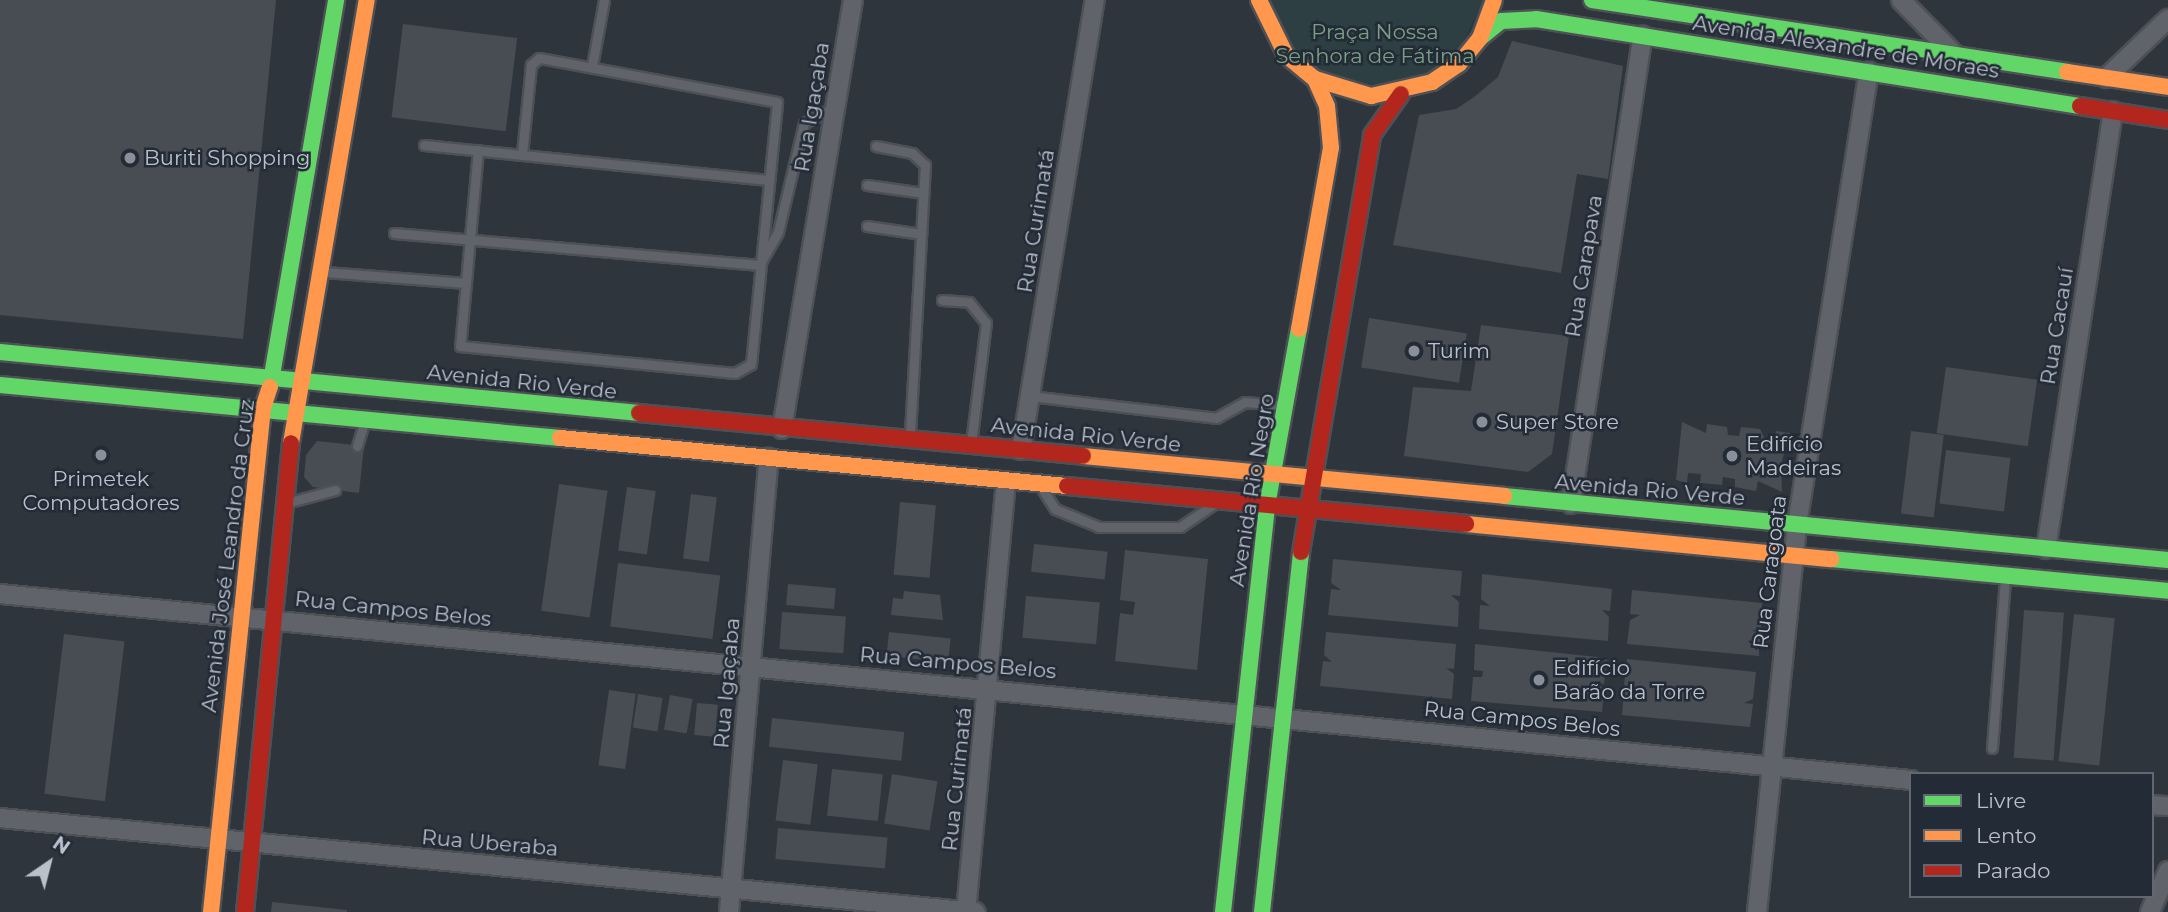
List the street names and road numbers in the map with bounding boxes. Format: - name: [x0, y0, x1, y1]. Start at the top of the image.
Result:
- street label: Avenida Alexandre de Moraes: [1691, 10, 2001, 84]
- street label: Rua Igaçaba: [789, 40, 835, 174]
- street label: Rua Curimatá: [1012, 147, 1060, 295]
- street label: Rua Carapava: [1560, 193, 1608, 339]
- street label: Rua Cacauí: [2035, 266, 2079, 386]
- street label: Avenida Rio Verde: [426, 359, 618, 405]
- street label: Avenida Rio Negro: [1224, 392, 1280, 588]
- street label: Avenida José Leandro da Cruz: [196, 398, 260, 714]
- street label: Avenida Rio Verde: [990, 412, 1182, 458]
- street label: Avenida Rio Verde: [1554, 469, 1746, 511]
- street label: Rua Caragoata: [1748, 494, 1792, 650]
- street label: Rua Campos Belos: [294, 586, 492, 632]
- street label: Rua Igaçaba: [709, 617, 745, 749]
- street label: Rua Campos Belos: [859, 642, 1057, 684]
- street label: Rua Campos Belos: [1423, 696, 1621, 742]
- street label: Rua Curimatá: [937, 706, 977, 852]
- street label: Rua Uberaba: [421, 824, 559, 862]

